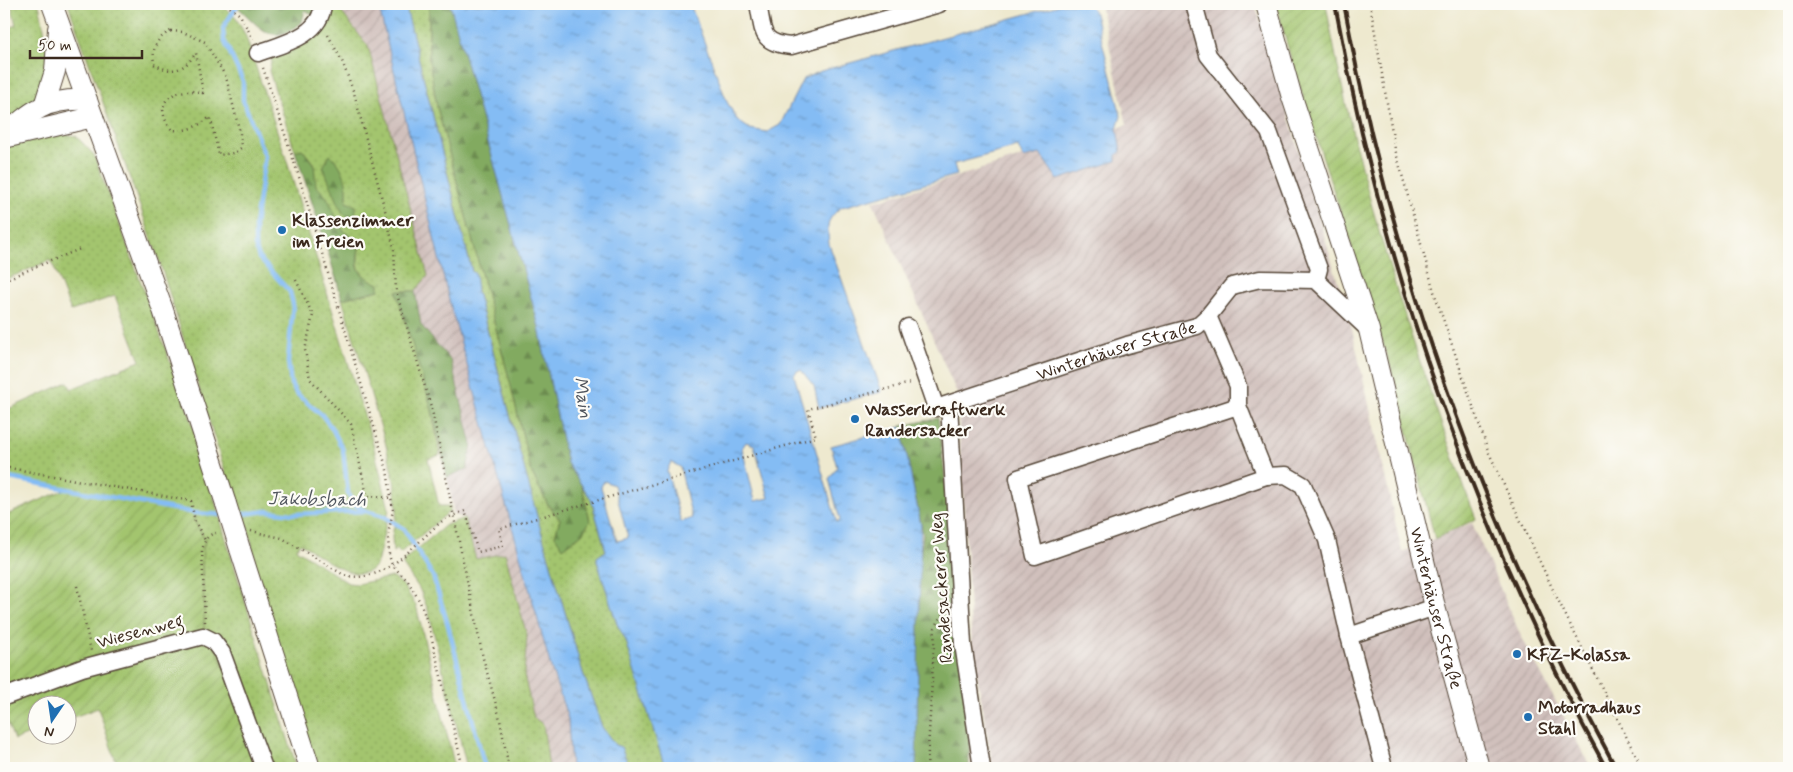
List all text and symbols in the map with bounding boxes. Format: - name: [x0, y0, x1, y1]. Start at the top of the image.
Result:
- scale bar: [30, 28, 142, 60]
- text: 50 m: [38, 36, 72, 56]
- place label: Klassenzimmer im Freien: [292, 209, 414, 254]
- marker: Klassenzimmer im Freien: [276, 224, 288, 236]
- street label: Winterhäuser Straße: [1033, 316, 1199, 387]
- water label: Main: [567, 375, 598, 420]
- place label: Wasserkraftwerk Randersacker: [864, 398, 1006, 443]
- marker: Wasserkraftwerk Randersacker: [849, 413, 861, 425]
- water label: Jakobsbach: [268, 486, 367, 513]
- street label: Randesackerer Weg: [925, 512, 959, 664]
- street label: Winterhäuser Straße: [1403, 525, 1468, 692]
- street label: Wiesenweg: [94, 609, 187, 657]
- place label: KFZ-Kolassa: [1527, 643, 1631, 667]
- marker: KFZ-Kolassa: [1511, 648, 1523, 660]
- north arrow: [28, 694, 78, 744]
- place label: Motorradhaus Stahl: [1538, 696, 1641, 741]
- marker: Motorradhaus Stahl: [1522, 711, 1534, 723]
- text: N: [43, 722, 56, 742]

